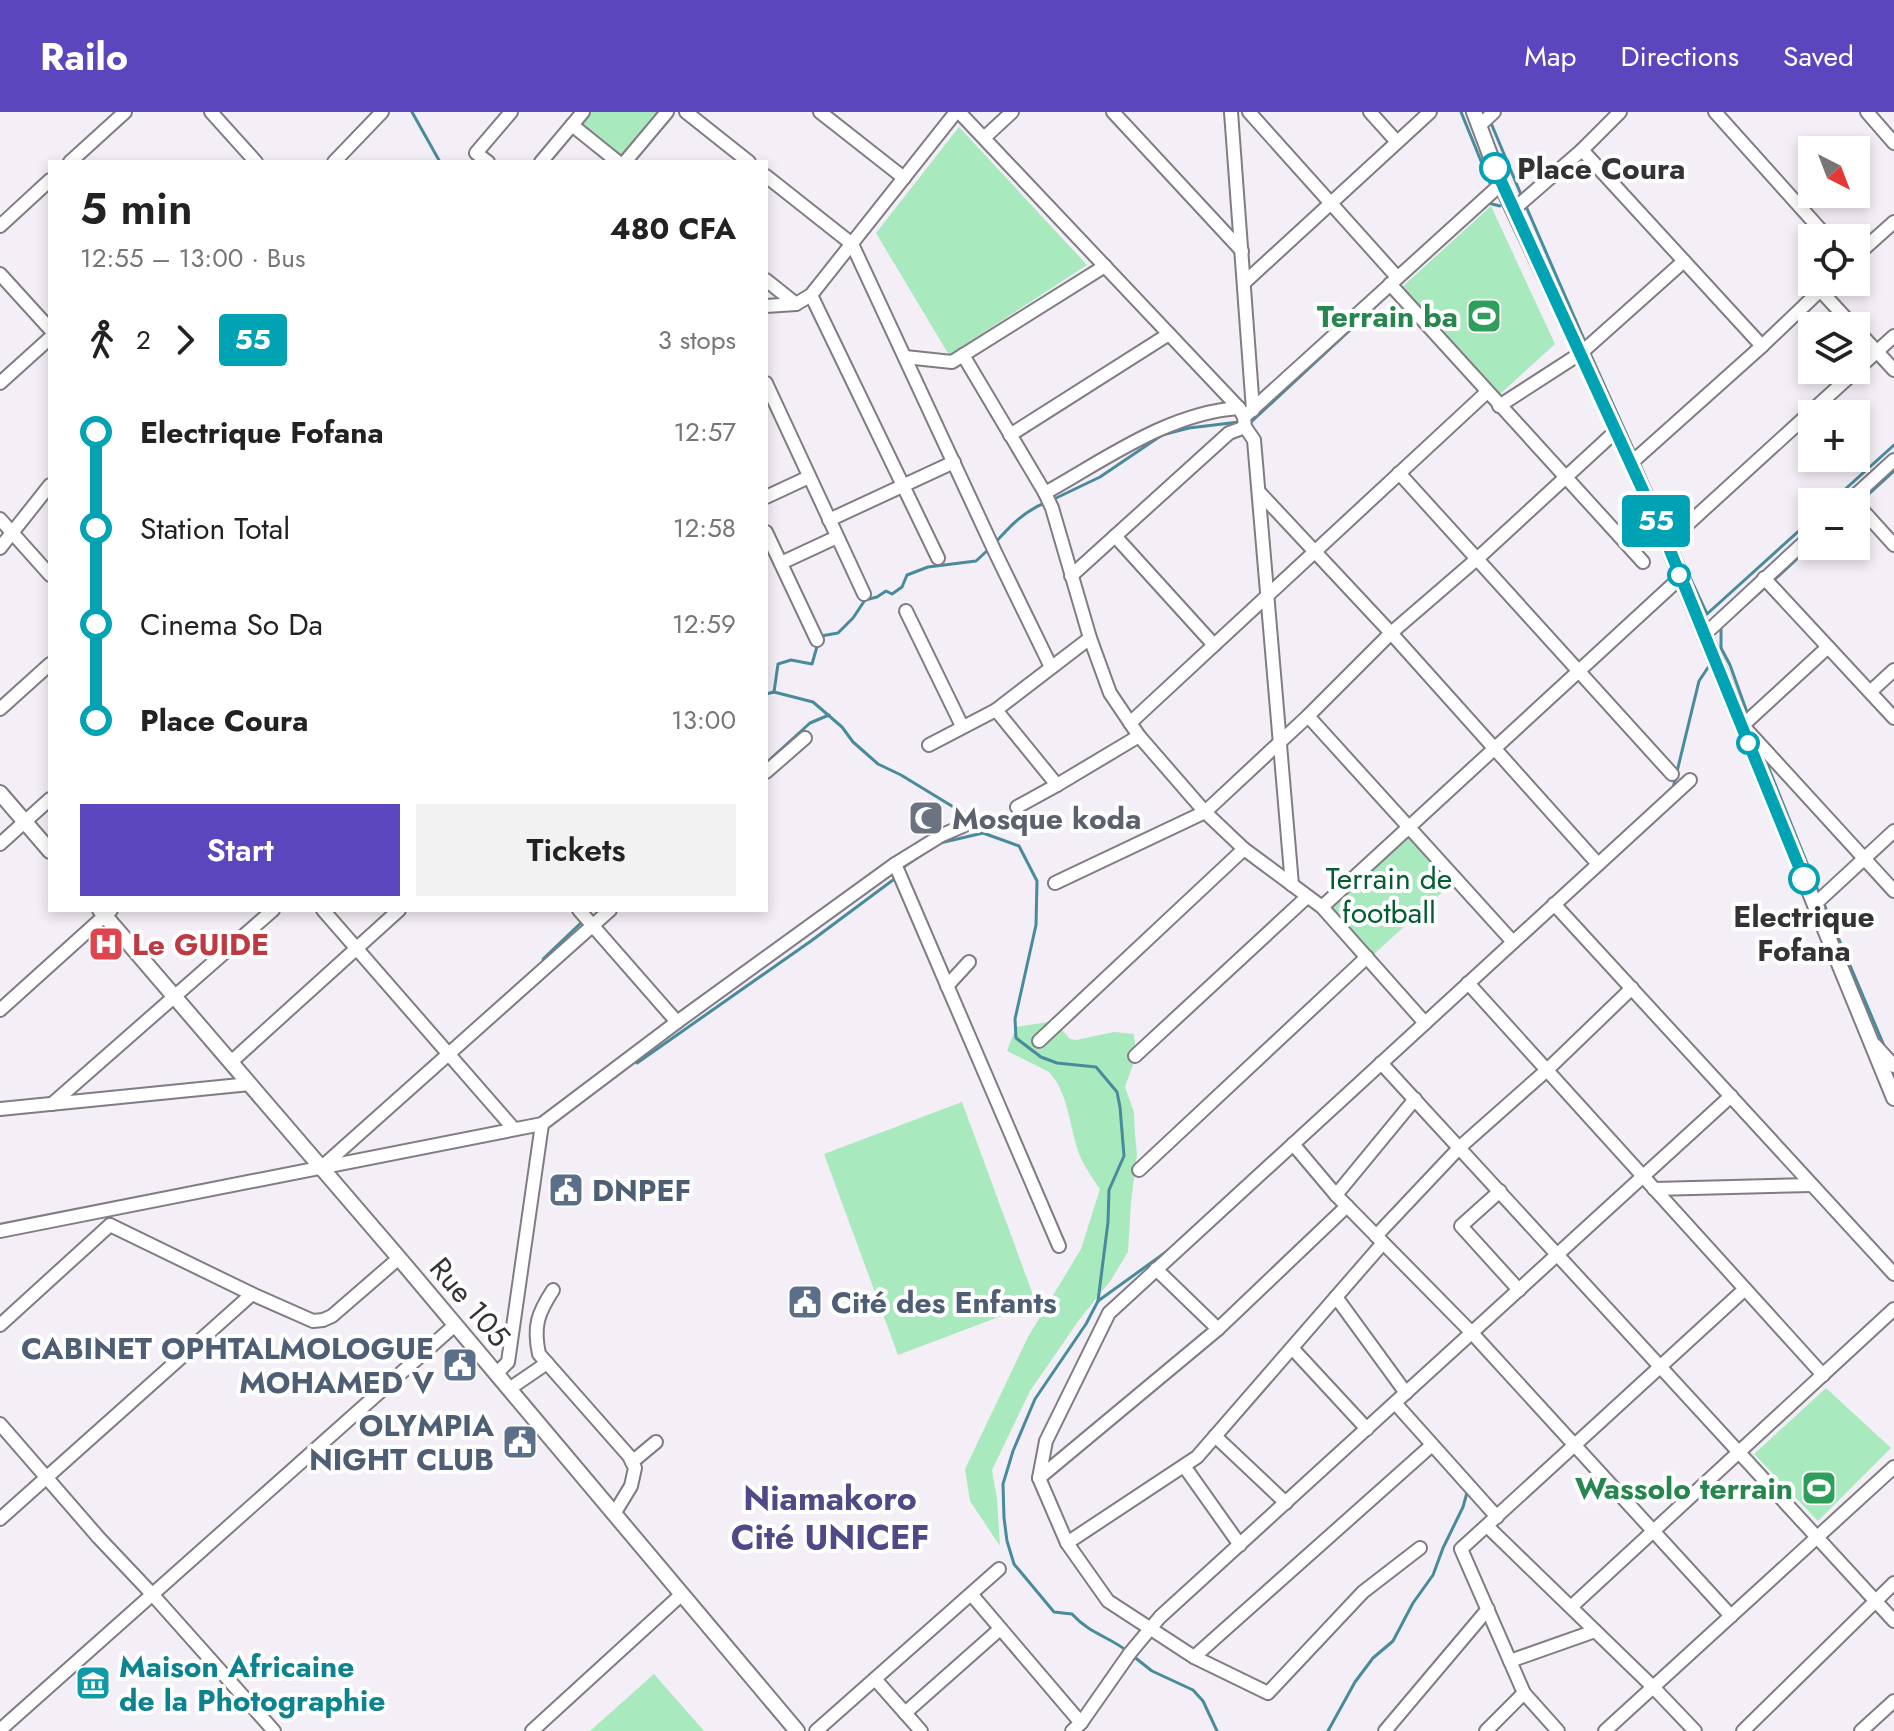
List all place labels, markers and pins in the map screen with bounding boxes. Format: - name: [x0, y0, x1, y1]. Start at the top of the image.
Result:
- place label: Place Coura: [1517, 147, 1685, 190]
- marker: Place Coura: [1480, 153, 1510, 183]
- place label: Terrain ba: [1317, 295, 1458, 338]
- sports icon: Terrain ba: [1465, 297, 1503, 335]
- unlabelled marker: [1668, 564, 1690, 586]
- unlabelled marker: [1737, 732, 1759, 754]
- place label: Mosque koda: [952, 797, 1141, 840]
- mosque icon: Mosque koda: [907, 799, 945, 837]
- marker: Electrique Fofana: [1789, 864, 1819, 894]
- place label: Electrique Fofana: [1733, 895, 1875, 972]
- place label: Le GUIDE: [132, 923, 269, 966]
- hospital icon: Le GUIDE: [87, 925, 125, 963]
- place label: DNPEF: [592, 1169, 691, 1212]
- public building icon: DNPEF: [547, 1171, 585, 1209]
- place label: Cité des Enfants: [831, 1281, 1057, 1324]
- public building icon: Cité des Enfants: [786, 1283, 824, 1321]
- place label: CABINET OPHTALMOLOGUE MOHAMED V: [21, 1327, 435, 1404]
- public building icon: CABINET OPHTALMOLOGUE MOHAMED V: [441, 1346, 479, 1384]
- place label: OLYMPIA NIGHT CLUB: [309, 1404, 495, 1481]
- public building icon: OLYMPIA NIGHT CLUB: [501, 1423, 539, 1461]
- place label: Wassolo terrain: [1575, 1467, 1793, 1510]
- sports icon: Wassolo terrain: [1800, 1469, 1838, 1507]
- place label: Maison Africaine de la Photographie: [119, 1645, 386, 1722]
- museum icon: Maison Africaine de la Photographie: [74, 1664, 112, 1702]

